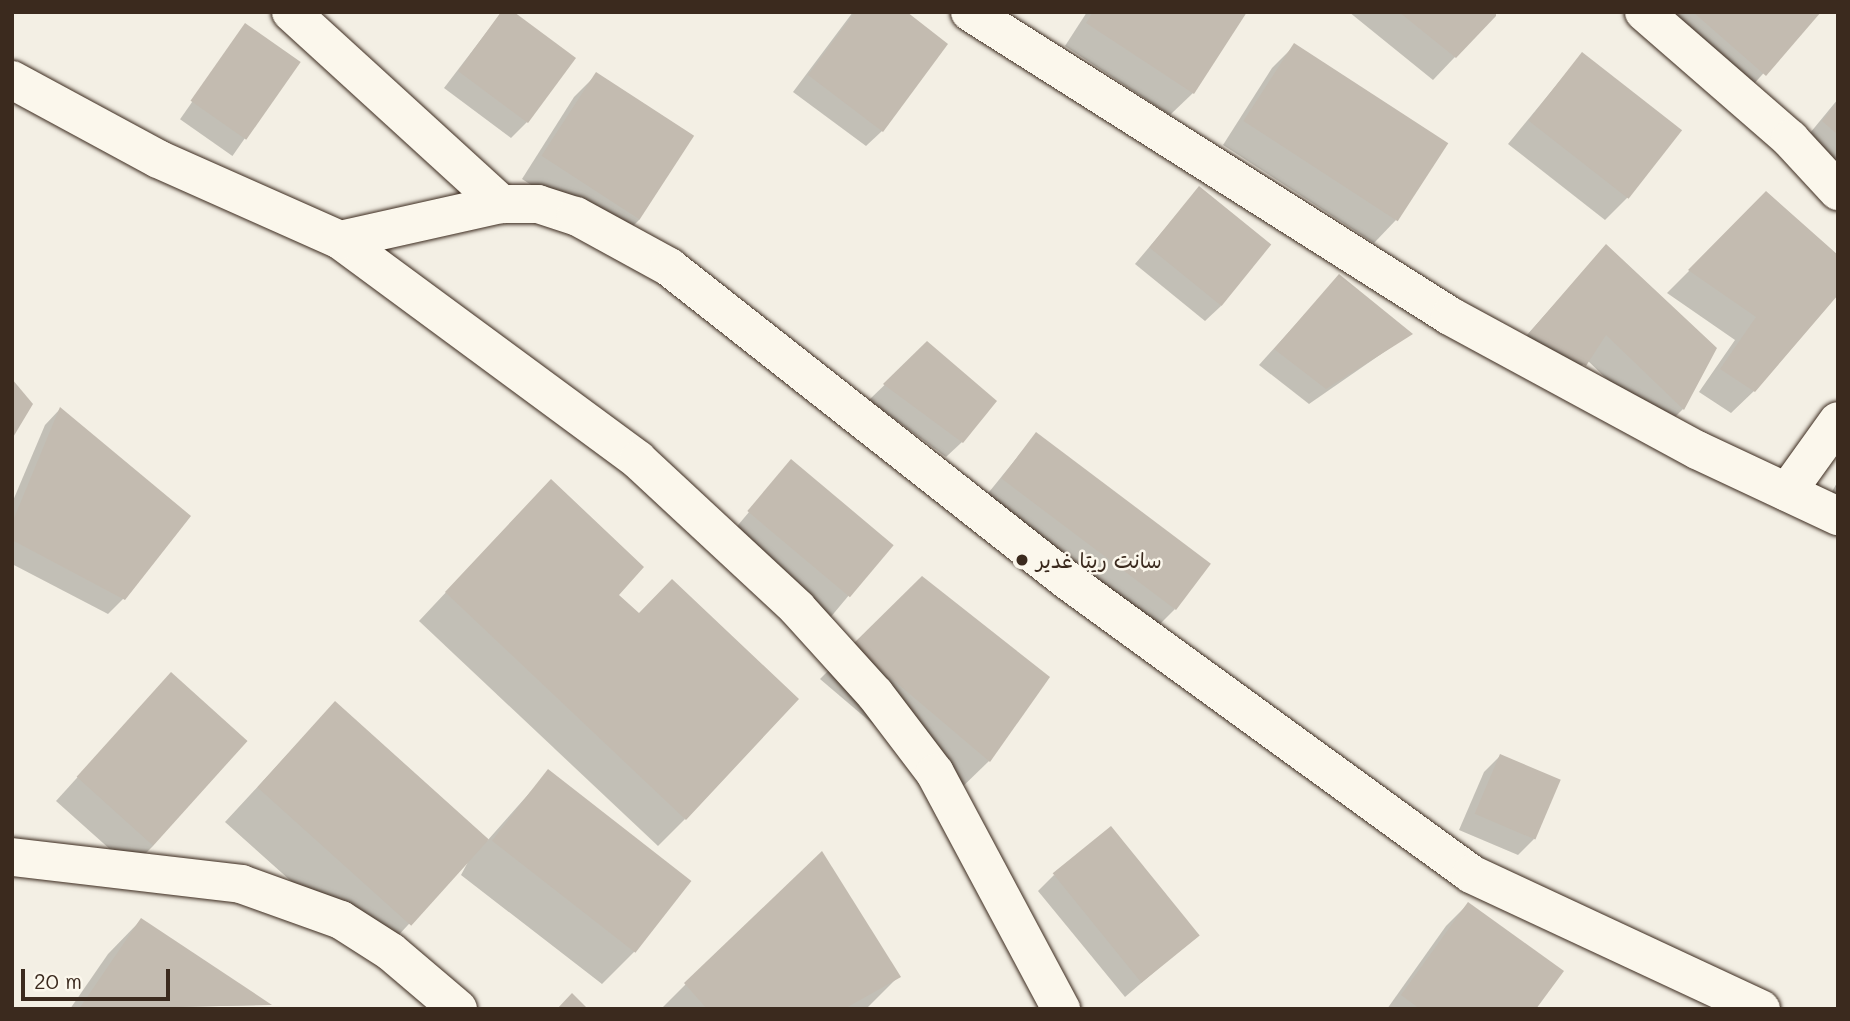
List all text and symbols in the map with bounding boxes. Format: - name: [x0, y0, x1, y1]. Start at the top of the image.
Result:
- place label: سانت ريتا غدير: [1036, 547, 1162, 573]
- marker: سانت ريتا غدير: [1014, 552, 1030, 568]
- scale bar: [24, 954, 173, 998]
- text: 20 m: [34, 967, 82, 994]

